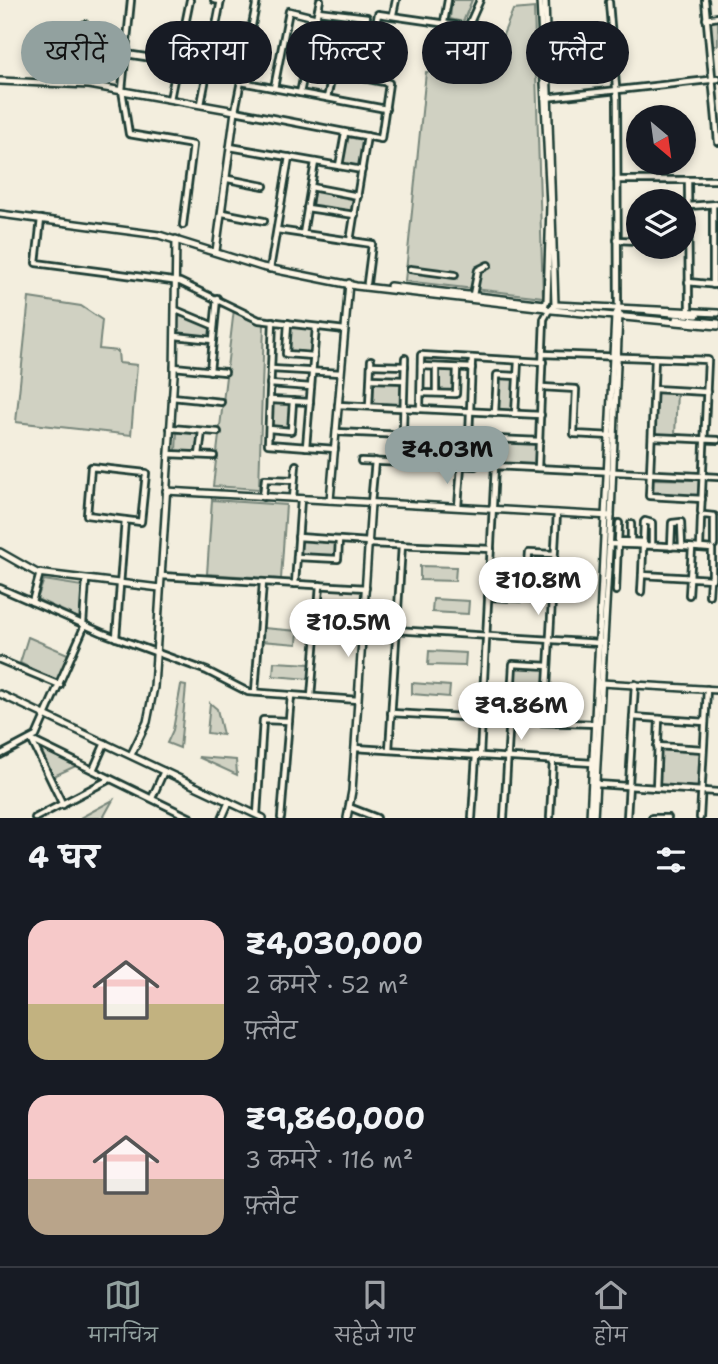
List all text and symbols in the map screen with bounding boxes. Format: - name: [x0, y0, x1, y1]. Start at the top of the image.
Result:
- chip: खरीदें: [21, 21, 131, 84]
- chip: किराया: [145, 21, 272, 84]
- chip: फ़िल्टर: [286, 21, 408, 84]
- chip: नया: [422, 21, 512, 84]
- chip: फ़्लैट: [526, 21, 629, 84]
- north arrow: [626, 105, 696, 175]
- map controls: [626, 105, 696, 259]
- button: layers: [626, 189, 696, 259]
- pin: ₹4.03M: [390, 426, 504, 486]
- text: ₹4.03M: [401, 434, 493, 464]
- pin: ₹10.8M: [481, 558, 595, 617]
- text: ₹10.8M: [495, 565, 581, 595]
- pin: ₹10.5M: [291, 600, 405, 659]
- text: ₹10.5M: [305, 607, 391, 637]
- pin: ₹9.86M: [464, 682, 578, 742]
- text: ₹9.86M: [474, 690, 568, 720]
- text: 4 घर: [28, 837, 99, 878]
- icon: filters: [652, 841, 690, 879]
- text: ₹4,030,000: [245, 923, 423, 964]
- icon: home: [84, 948, 168, 1032]
- text: 2 कमरे · 52 m²: [245, 970, 409, 1000]
- text: फ़्लैट: [245, 1016, 297, 1046]
- text: ₹9,860,000: [245, 1098, 425, 1139]
- icon: home: [84, 1123, 168, 1207]
- text: 3 कमरे · 116 m²: [245, 1145, 413, 1175]
- text: फ़्लैट: [245, 1191, 297, 1221]
- tab: मानचित्र: [88, 1276, 158, 1356]
- tab: सहेजे गए: [335, 1276, 415, 1356]
- tab: होम: [592, 1276, 630, 1356]

